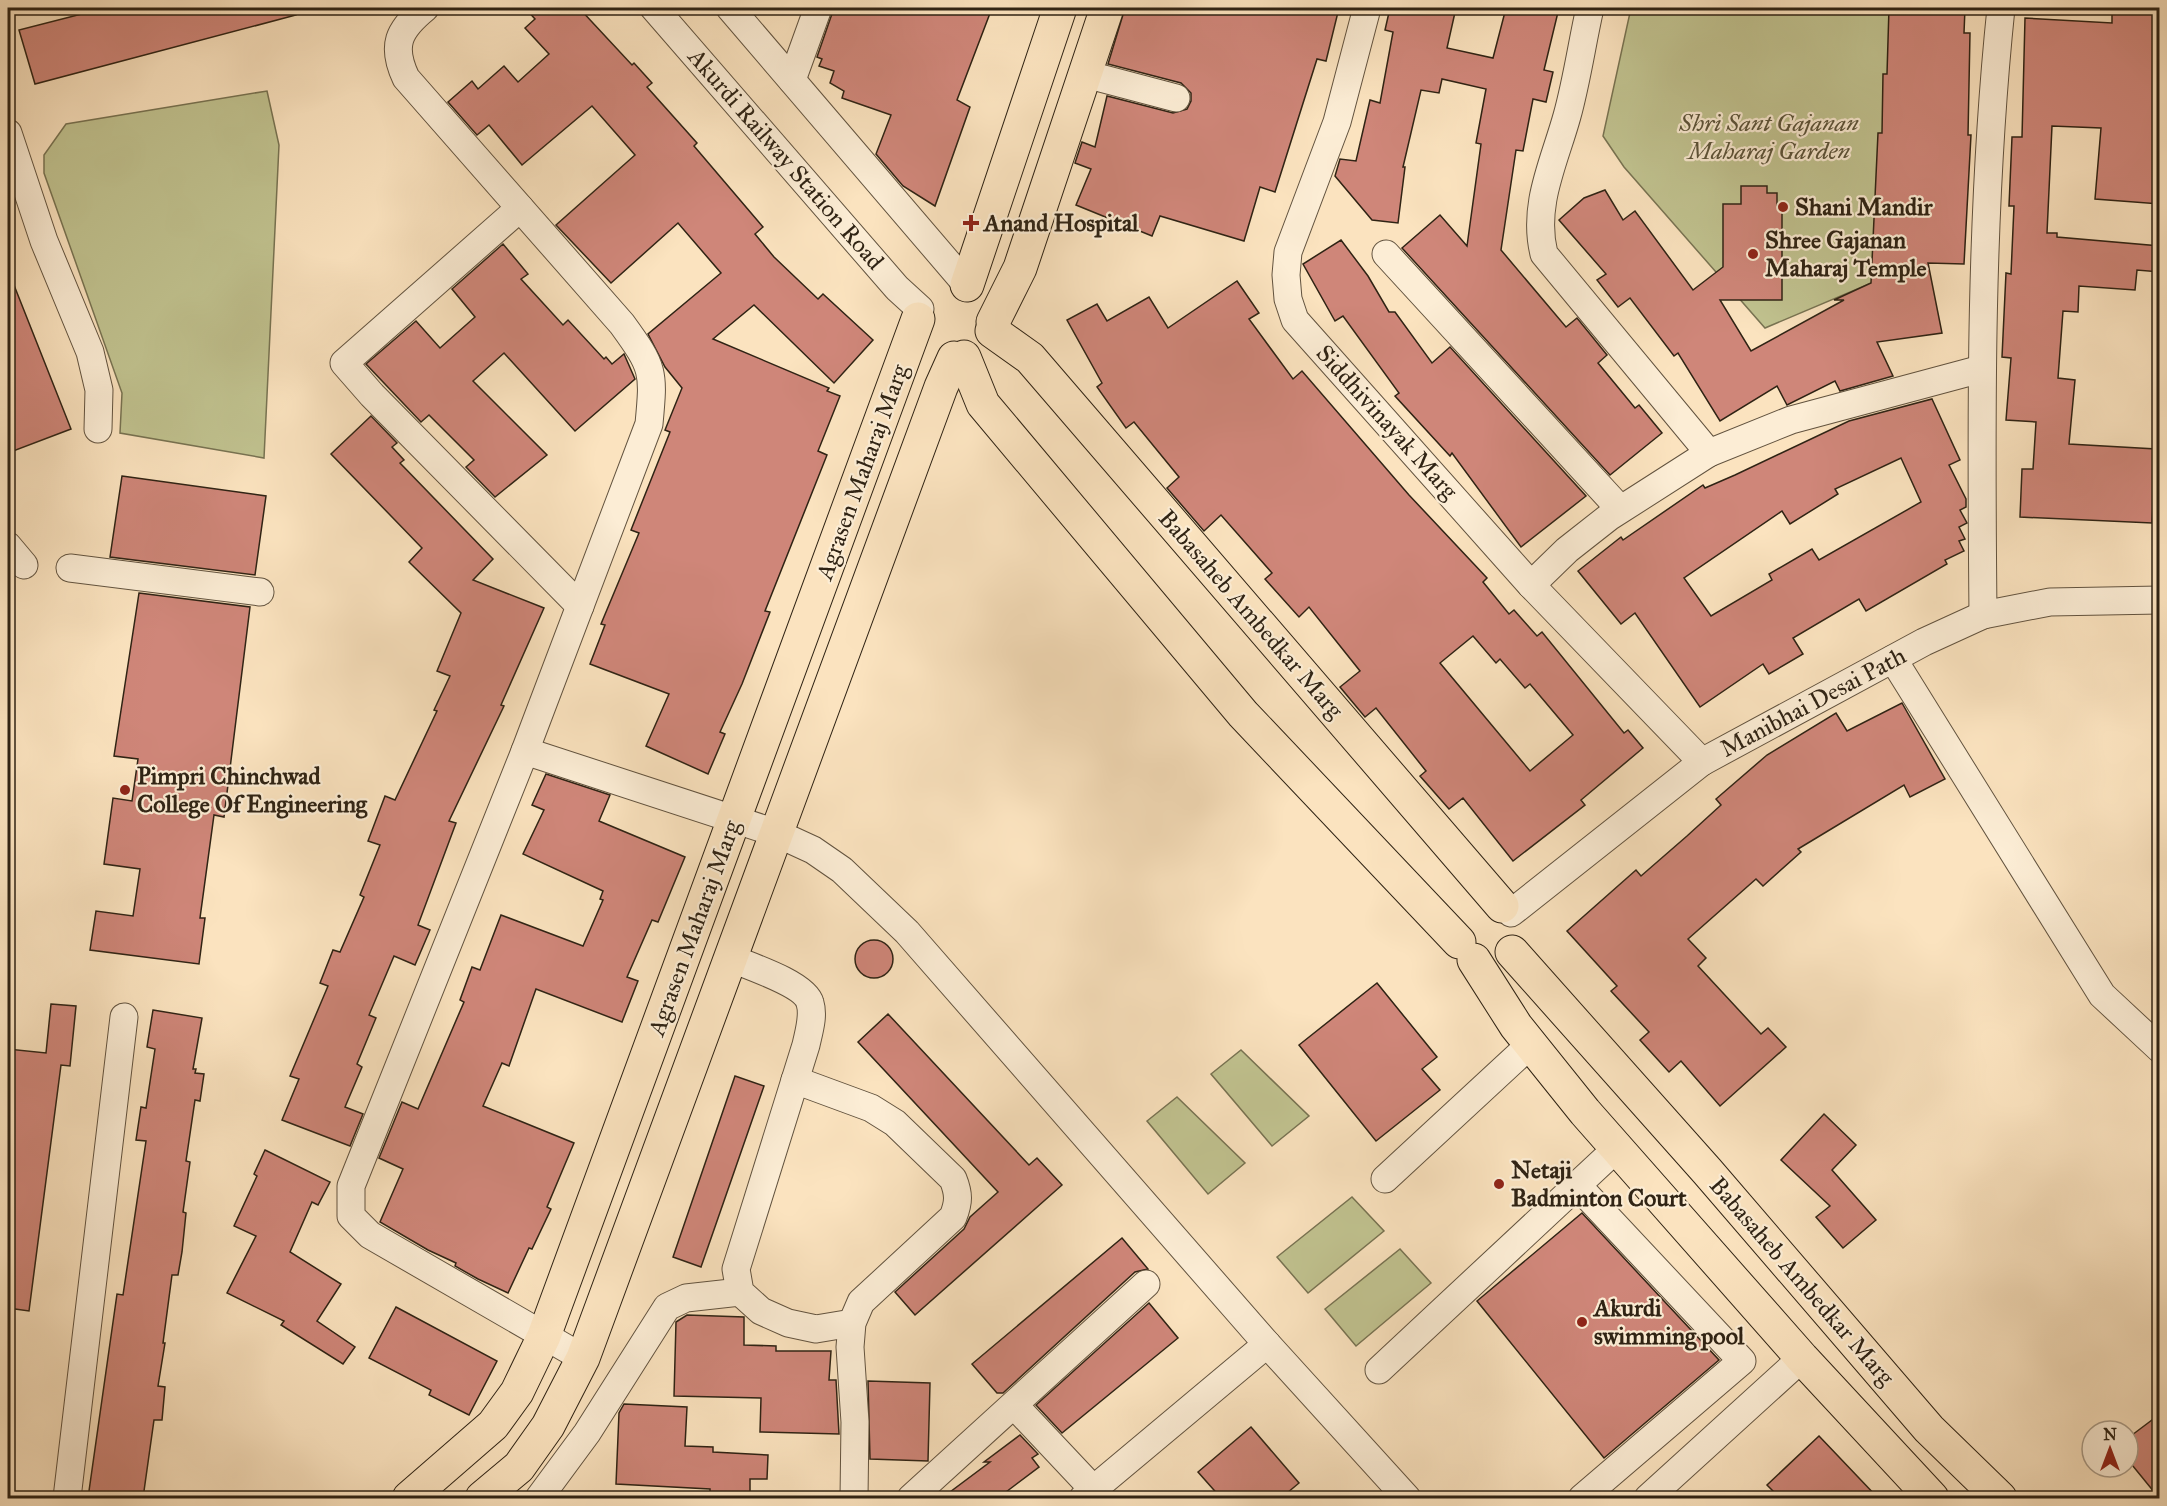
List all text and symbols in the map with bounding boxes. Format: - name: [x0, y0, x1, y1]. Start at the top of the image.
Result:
- street label: Akurdi Railway Station Road: [681, 41, 890, 276]
- park label: Shri Sant Gajanan Maharaj Garden: [1678, 108, 1859, 166]
- place label: Shani Mandir: [1795, 192, 1934, 222]
- marker: Shani Mandir: [1776, 200, 1790, 214]
- place label: Anand Hospital: [982, 208, 1139, 238]
- marker: Anand Hospital: [962, 214, 980, 232]
- place label: Shree Gajanan Maharaj Temple: [1765, 225, 1926, 283]
- marker: Shree Gajanan Maharaj Temple: [1746, 247, 1760, 261]
- street label: Siddhivinayak Marg: [1310, 338, 1465, 506]
- street label: Agrasen Maharaj Marg: [809, 359, 915, 585]
- street label: Babasaheb Ambedkar Marg: [1152, 503, 1350, 725]
- street label: Manibhai Desai Path: [1715, 640, 1911, 764]
- place label: Pimpri Chinchwad College Of Engineering: [137, 761, 368, 819]
- marker: Pimpri Chinchwad College Of Engineering: [118, 783, 132, 797]
- street label: Agrasen Maharaj Marg: [641, 815, 747, 1041]
- place label: Netaji Badminton Court: [1511, 1155, 1687, 1213]
- street label: Babasaheb Ambedkar Marg: [1703, 1170, 1901, 1392]
- marker: Netaji Badminton Court: [1492, 1177, 1506, 1191]
- place label: Akurdi swimming pool: [1592, 1293, 1745, 1351]
- marker: Akurdi swimming pool: [1575, 1315, 1589, 1329]
- north arrow: [2080, 1419, 2140, 1479]
- text: N: [2103, 1425, 2117, 1444]

